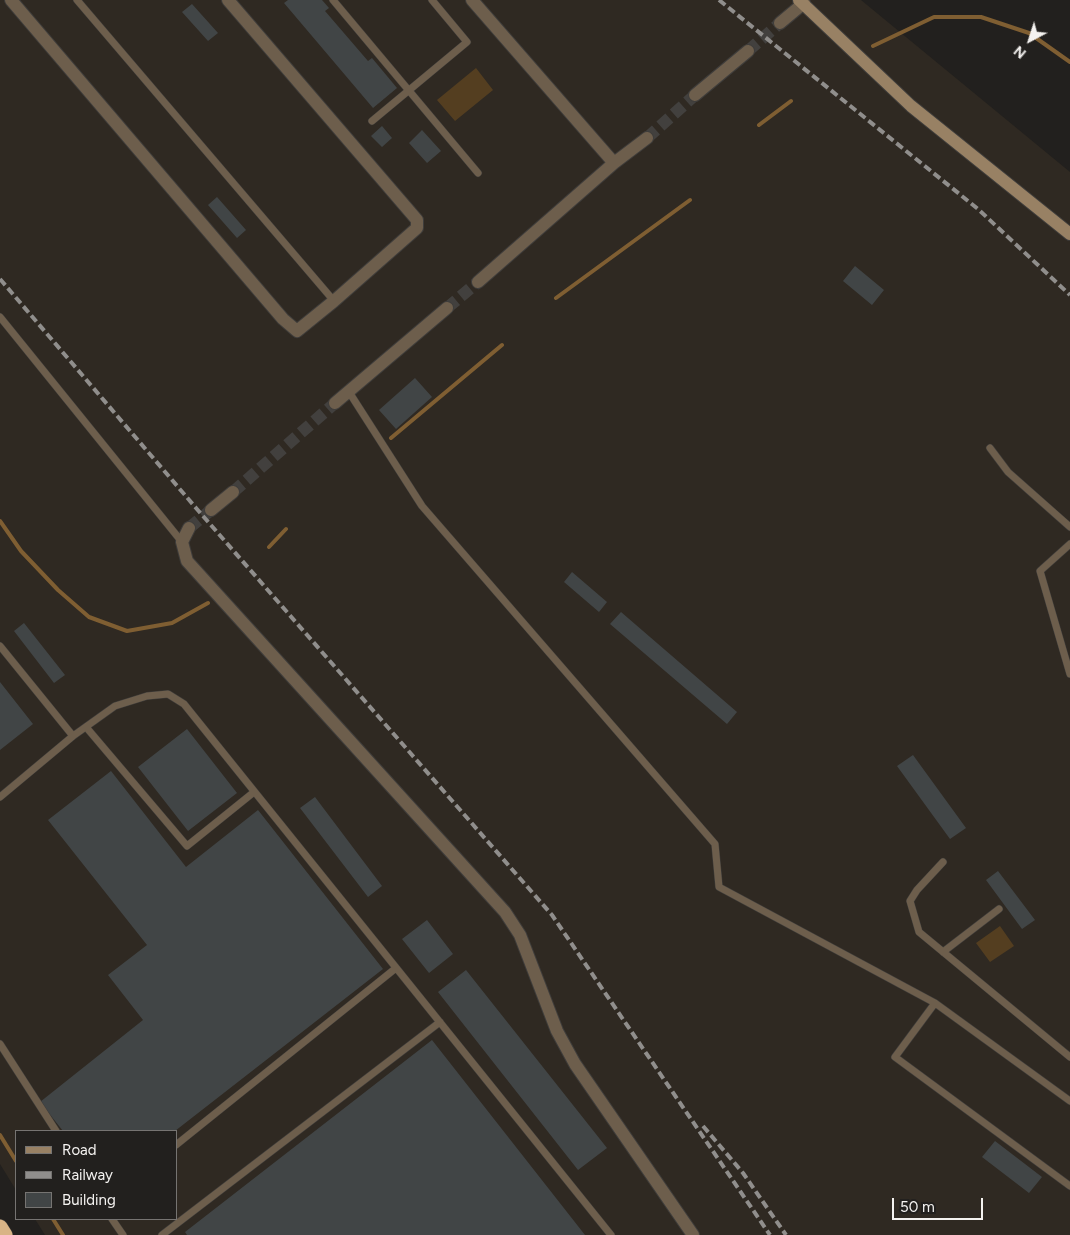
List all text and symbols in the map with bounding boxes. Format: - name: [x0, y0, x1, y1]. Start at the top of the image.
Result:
- north arrow: [1005, 15, 1055, 65]
- text: N: [1010, 42, 1030, 62]
- legend: [15, 1130, 178, 1220]
- text: Road: [62, 1141, 97, 1159]
- text: Railway: [62, 1166, 113, 1184]
- scale bar: [895, 1188, 986, 1220]
- text: Building: [62, 1191, 116, 1209]
- text: 50 m: [900, 1198, 935, 1216]

